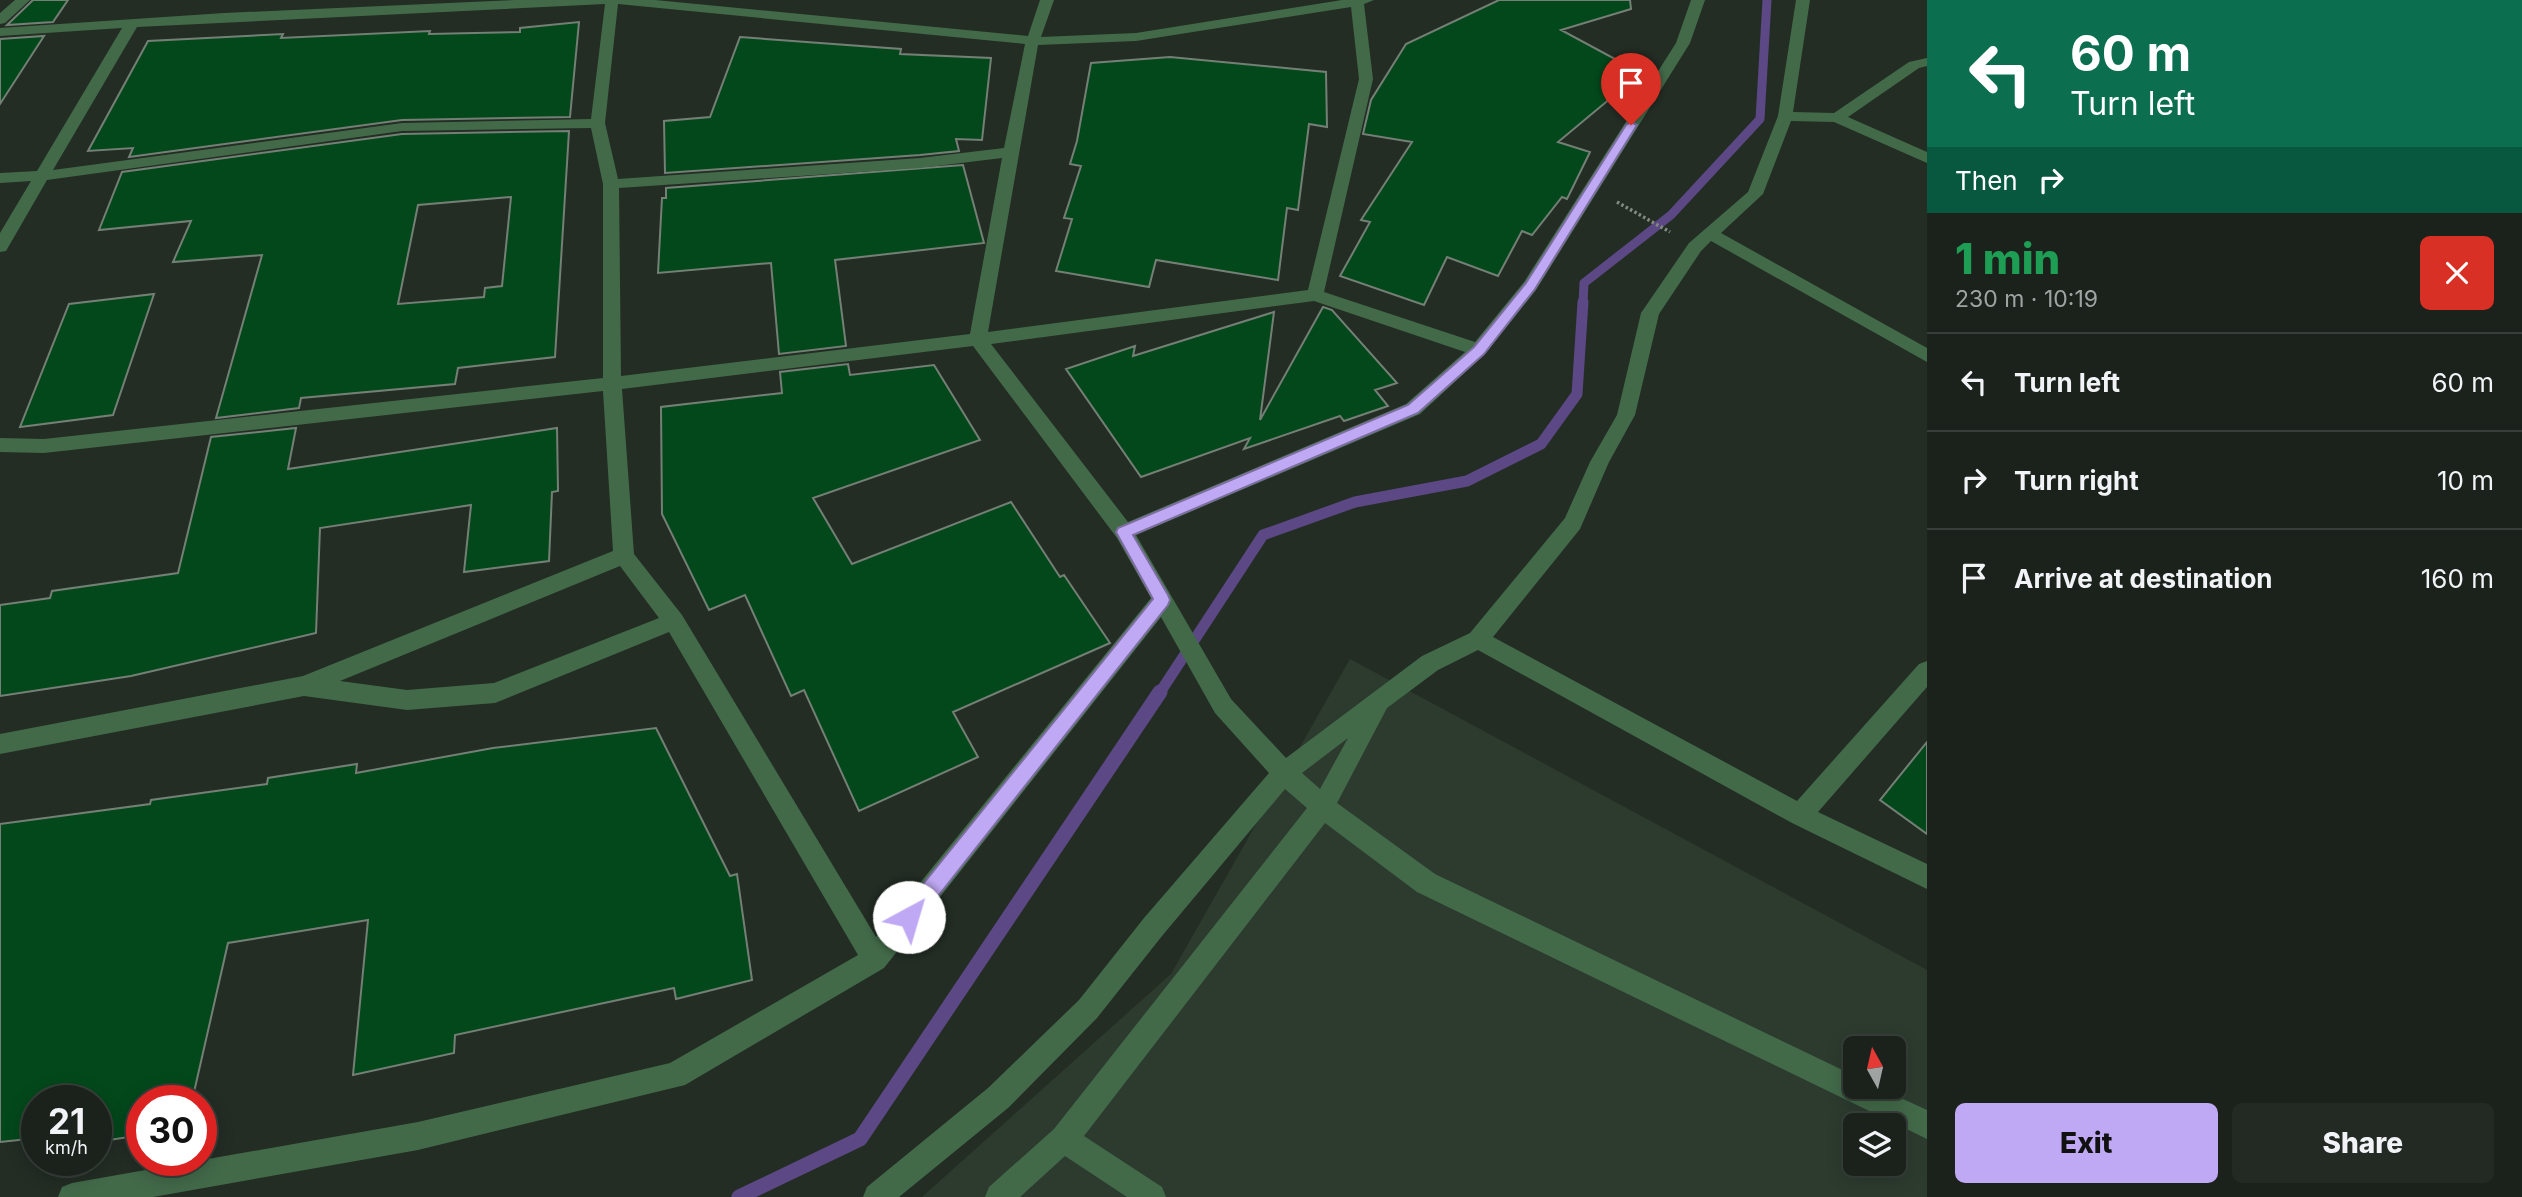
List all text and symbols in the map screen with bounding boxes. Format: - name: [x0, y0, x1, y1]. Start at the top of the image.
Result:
- text: 60 m: [2070, 24, 2191, 83]
- icon: left: [1955, 28, 2046, 119]
- pin: [1601, 53, 1661, 125]
- icon: arrive: [1612, 64, 1650, 102]
- text: Turn left: [2070, 84, 2195, 123]
- icon: right: [2032, 161, 2070, 199]
- text: Then: [1955, 165, 2018, 196]
- text: 1 min: [1955, 233, 2060, 284]
- button: close: [2420, 236, 2494, 310]
- text: 230 m · 10:19: [1955, 285, 2098, 313]
- icon: left: [1955, 363, 1993, 401]
- text: Turn left: [2014, 367, 2120, 398]
- text: 60 m: [2431, 367, 2494, 398]
- icon: right: [1955, 461, 1993, 499]
- text: Turn right: [2014, 465, 2139, 496]
- text: 10 m: [2437, 465, 2494, 496]
- icon: arrive: [1955, 559, 1993, 597]
- text: Arrive at destination: [2014, 563, 2273, 594]
- text: 160 m: [2421, 563, 2494, 594]
- position arrow: [872, 880, 946, 954]
- north arrow: [1843, 1036, 1906, 1099]
- map controls: [1843, 1036, 1906, 1176]
- speed limit sign: 30: [126, 1085, 217, 1176]
- text: 21: [48, 1100, 85, 1142]
- button: Exit: [1955, 1103, 2218, 1183]
- button: Share: [2232, 1103, 2494, 1183]
- button: layers: [1843, 1113, 1906, 1176]
- text: km/h: [45, 1137, 88, 1158]

